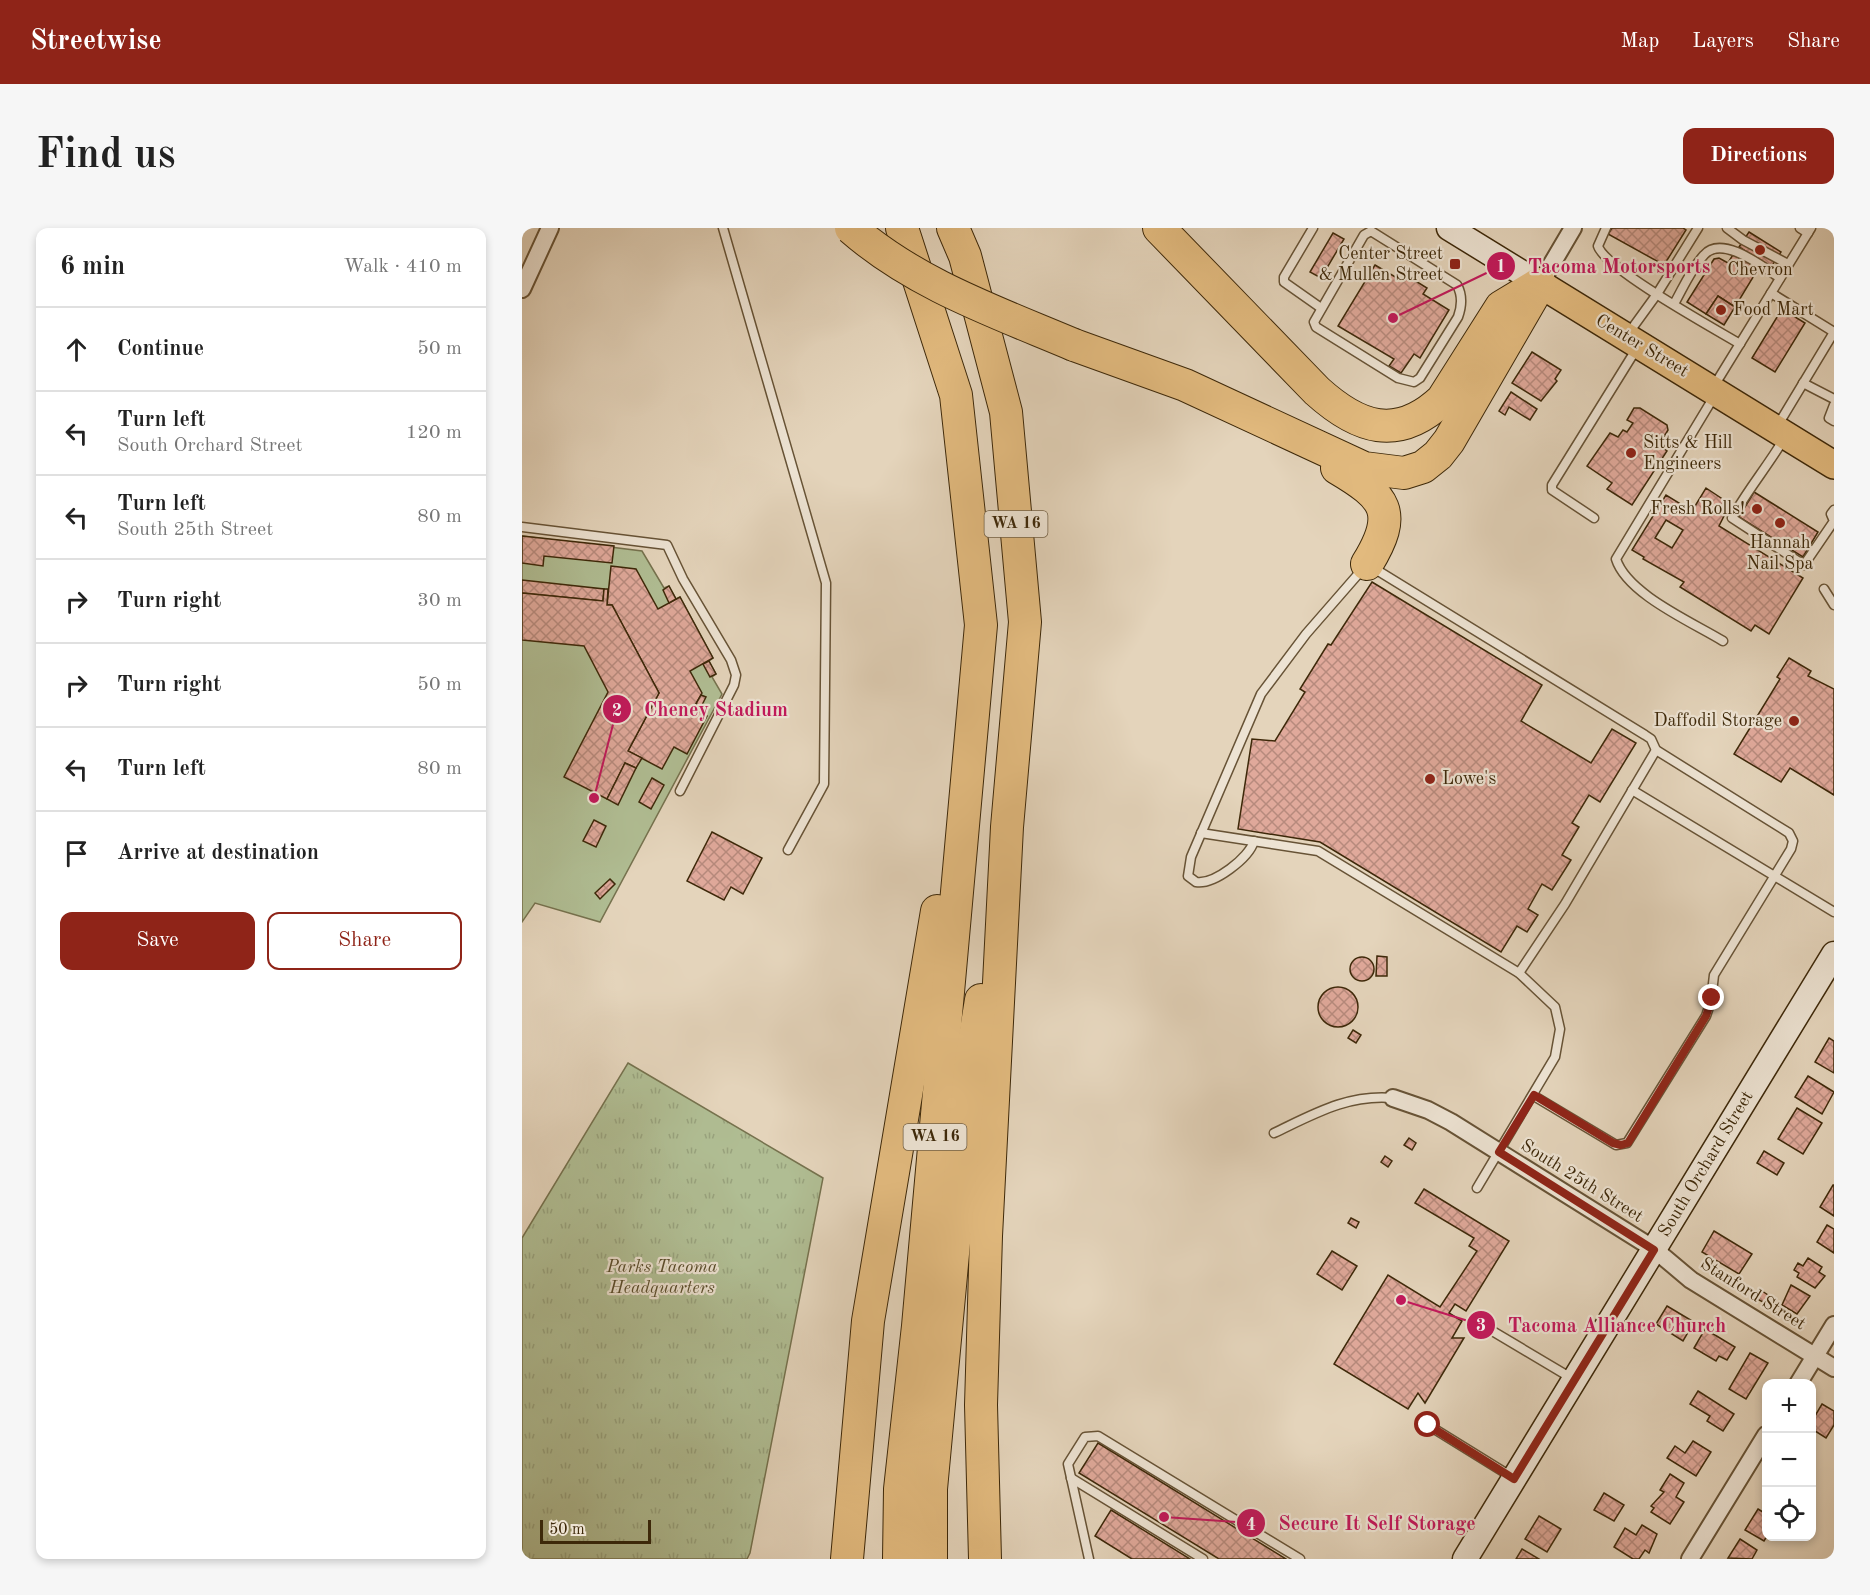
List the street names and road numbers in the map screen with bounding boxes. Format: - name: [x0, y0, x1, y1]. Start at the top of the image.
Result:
- street label: Center Street: [1592, 311, 1692, 381]
- road number: WA 16: [984, 511, 1048, 537]
- street label: South Orchard Street: [1655, 1088, 1757, 1240]
- road number: WA 16: [904, 1124, 966, 1150]
- street label: South 25th Street: [1518, 1136, 1646, 1226]
- street label: Stanford Street: [1697, 1254, 1809, 1334]

